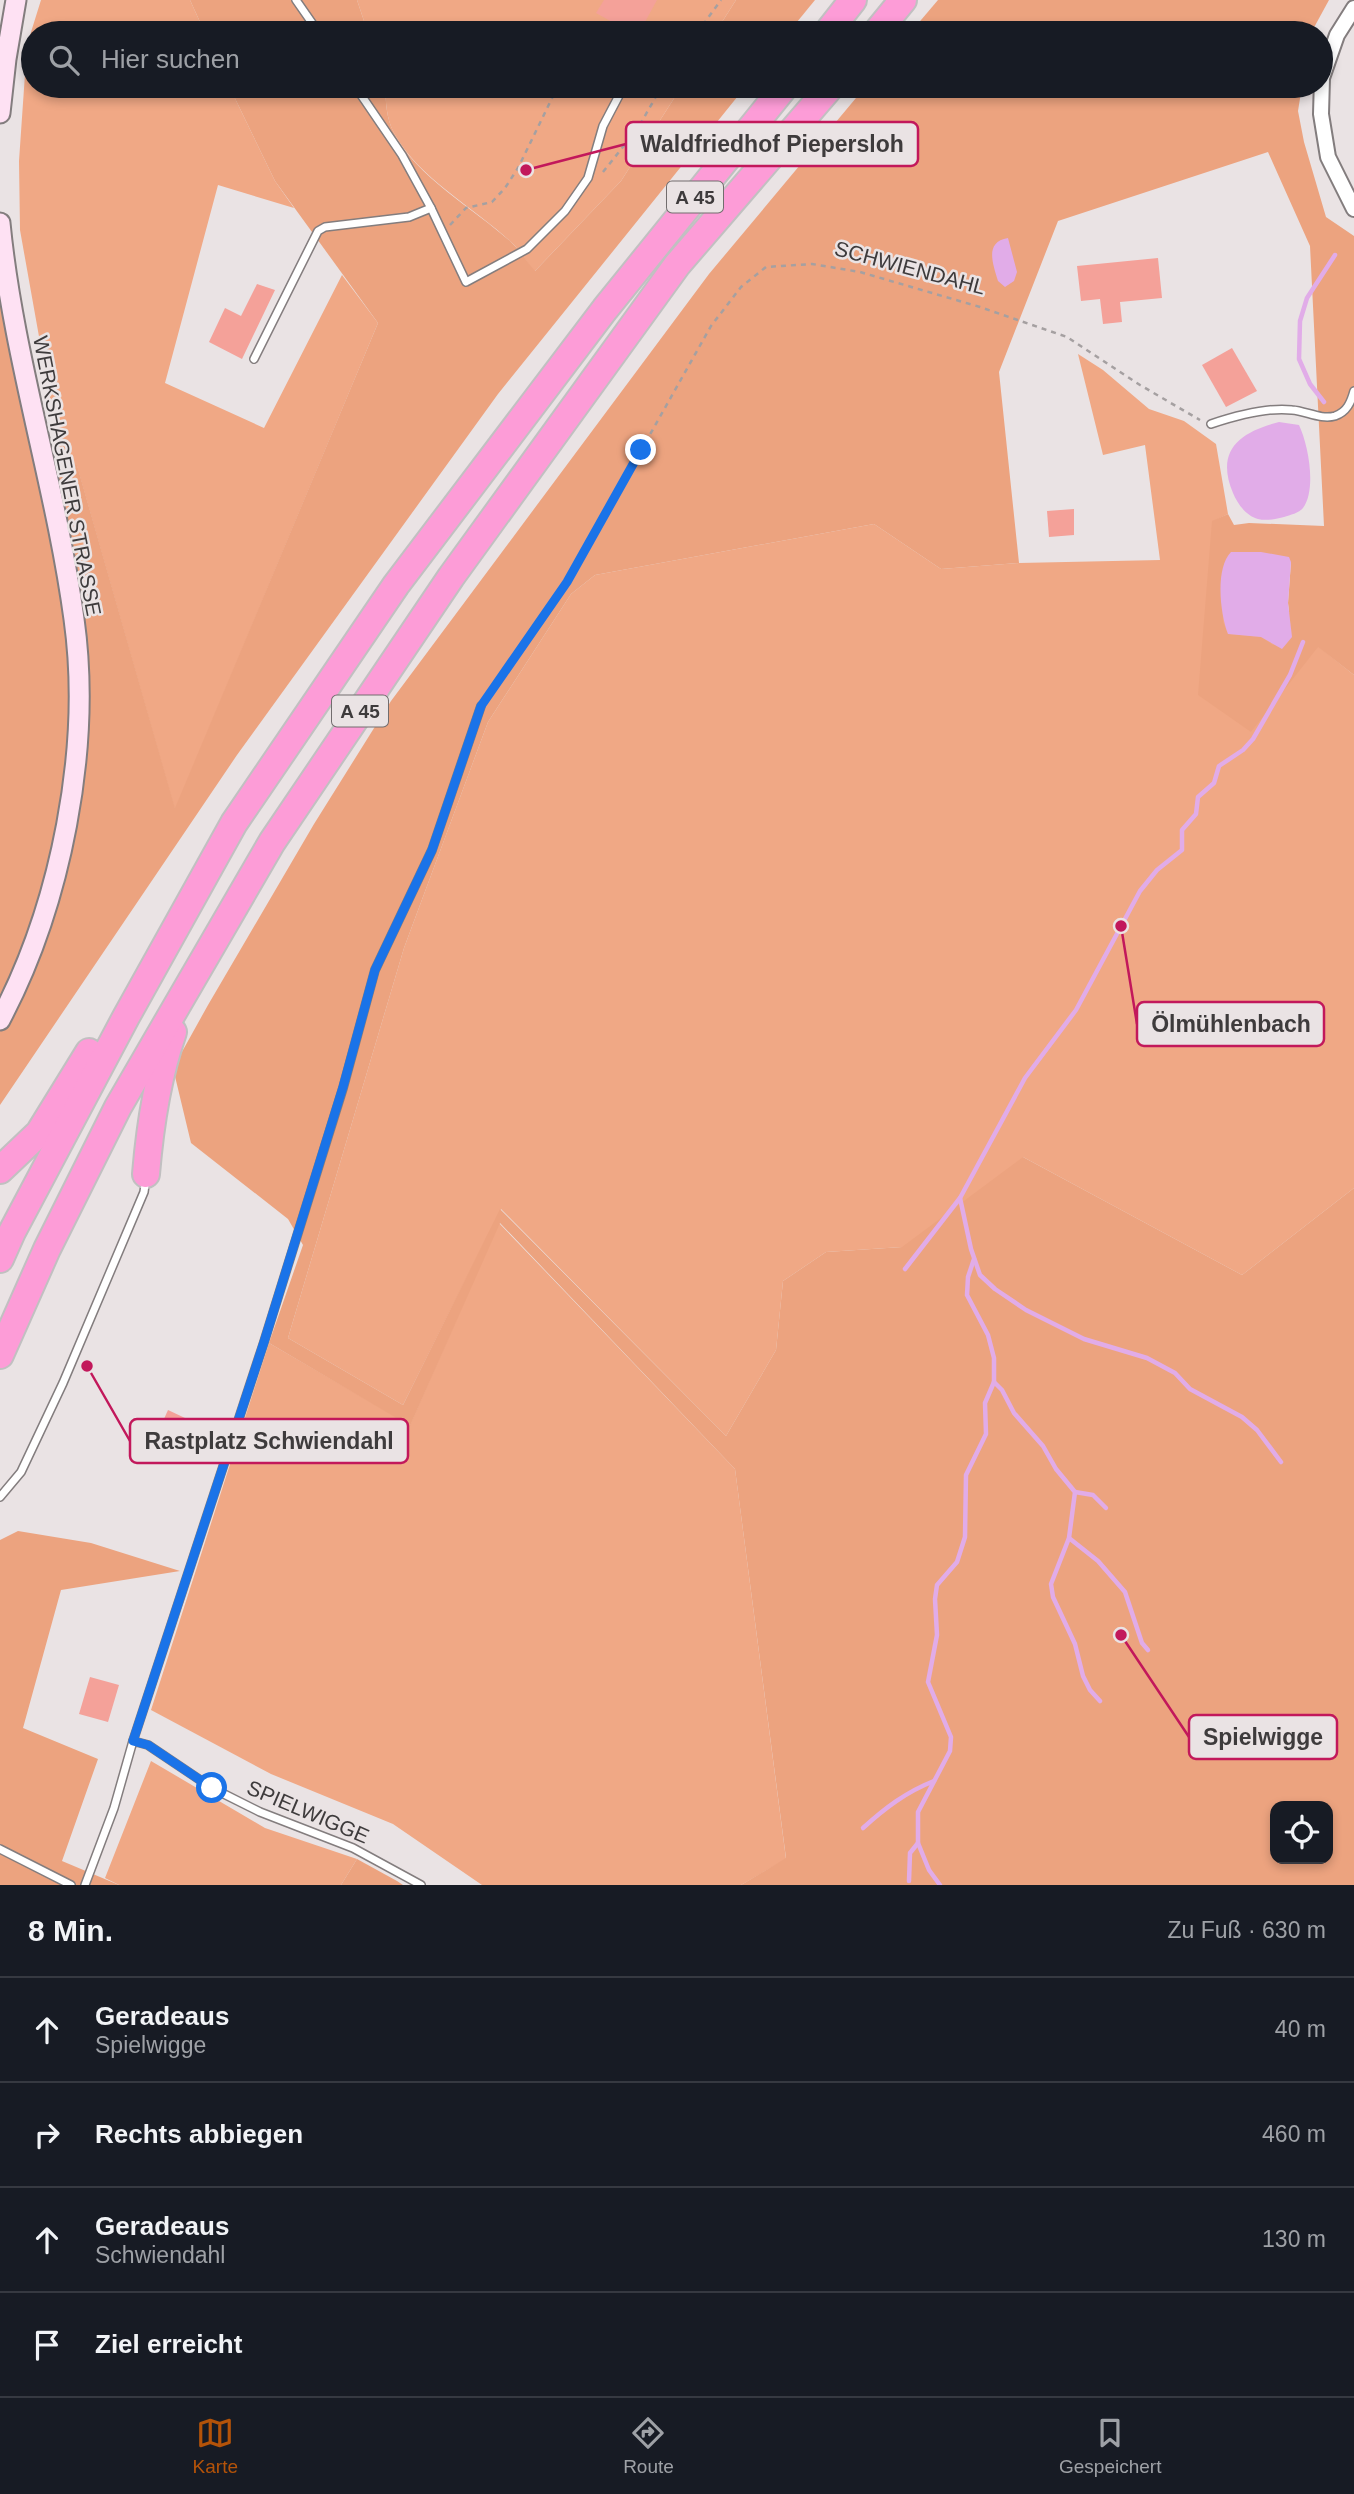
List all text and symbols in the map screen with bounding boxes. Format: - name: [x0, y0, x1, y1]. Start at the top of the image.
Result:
- search box: [21, 21, 1333, 98]
- icon: search: [45, 41, 83, 79]
- text: Hier suchen: [101, 44, 240, 74]
- callout: Waldfriedhof Piepersloh: [626, 122, 918, 166]
- text: Waldfriedhof Piepersloh: [640, 131, 904, 157]
- road number: A 45: [667, 182, 723, 212]
- street label: SCHWIENDAHL: [832, 236, 988, 299]
- street label: WERKSHAGENER STRASSE: [29, 334, 106, 618]
- route end: [625, 434, 656, 465]
- road number: A 45: [332, 696, 388, 726]
- callout: Ölmühlenbach: [1137, 1002, 1324, 1046]
- text: Ölmühlenbach: [1151, 1011, 1311, 1037]
- callout: Rastplatz Schwiendahl: [130, 1419, 408, 1463]
- text: Rastplatz Schwiendahl: [144, 1428, 394, 1454]
- callout: Spielwigge: [1189, 1715, 1337, 1759]
- text: Spielwigge: [1203, 1724, 1323, 1750]
- route start: [196, 1772, 227, 1803]
- street label: SPIELWIGGE: [244, 1775, 373, 1848]
- map controls: [1270, 1801, 1333, 1864]
- button: locate: [1270, 1801, 1333, 1864]
- text: 8 Min.: [28, 1914, 113, 1947]
- text: Zu Fuß · 630 m: [1168, 1917, 1326, 1943]
- text: Geradeaus: [95, 2001, 229, 2031]
- icon: ahead: [28, 2011, 66, 2049]
- text: 40 m: [1275, 2016, 1326, 2042]
- text: Spielwigge: [95, 2032, 206, 2058]
- icon: right: [28, 2116, 66, 2154]
- text: Rechts abbiegen: [95, 2119, 303, 2149]
- text: 460 m: [1262, 2121, 1326, 2147]
- text: Geradeaus: [95, 2211, 229, 2241]
- icon: ahead: [28, 2221, 66, 2259]
- text: 130 m: [1262, 2226, 1326, 2252]
- text: Schwiendahl: [95, 2242, 225, 2268]
- icon: arrive: [28, 2326, 66, 2364]
- text: Ziel erreicht: [95, 2329, 242, 2359]
- tab: Karte: [193, 2414, 238, 2478]
- tab: Route: [623, 2414, 674, 2478]
- tab: Gespeichert: [1059, 2414, 1161, 2478]

